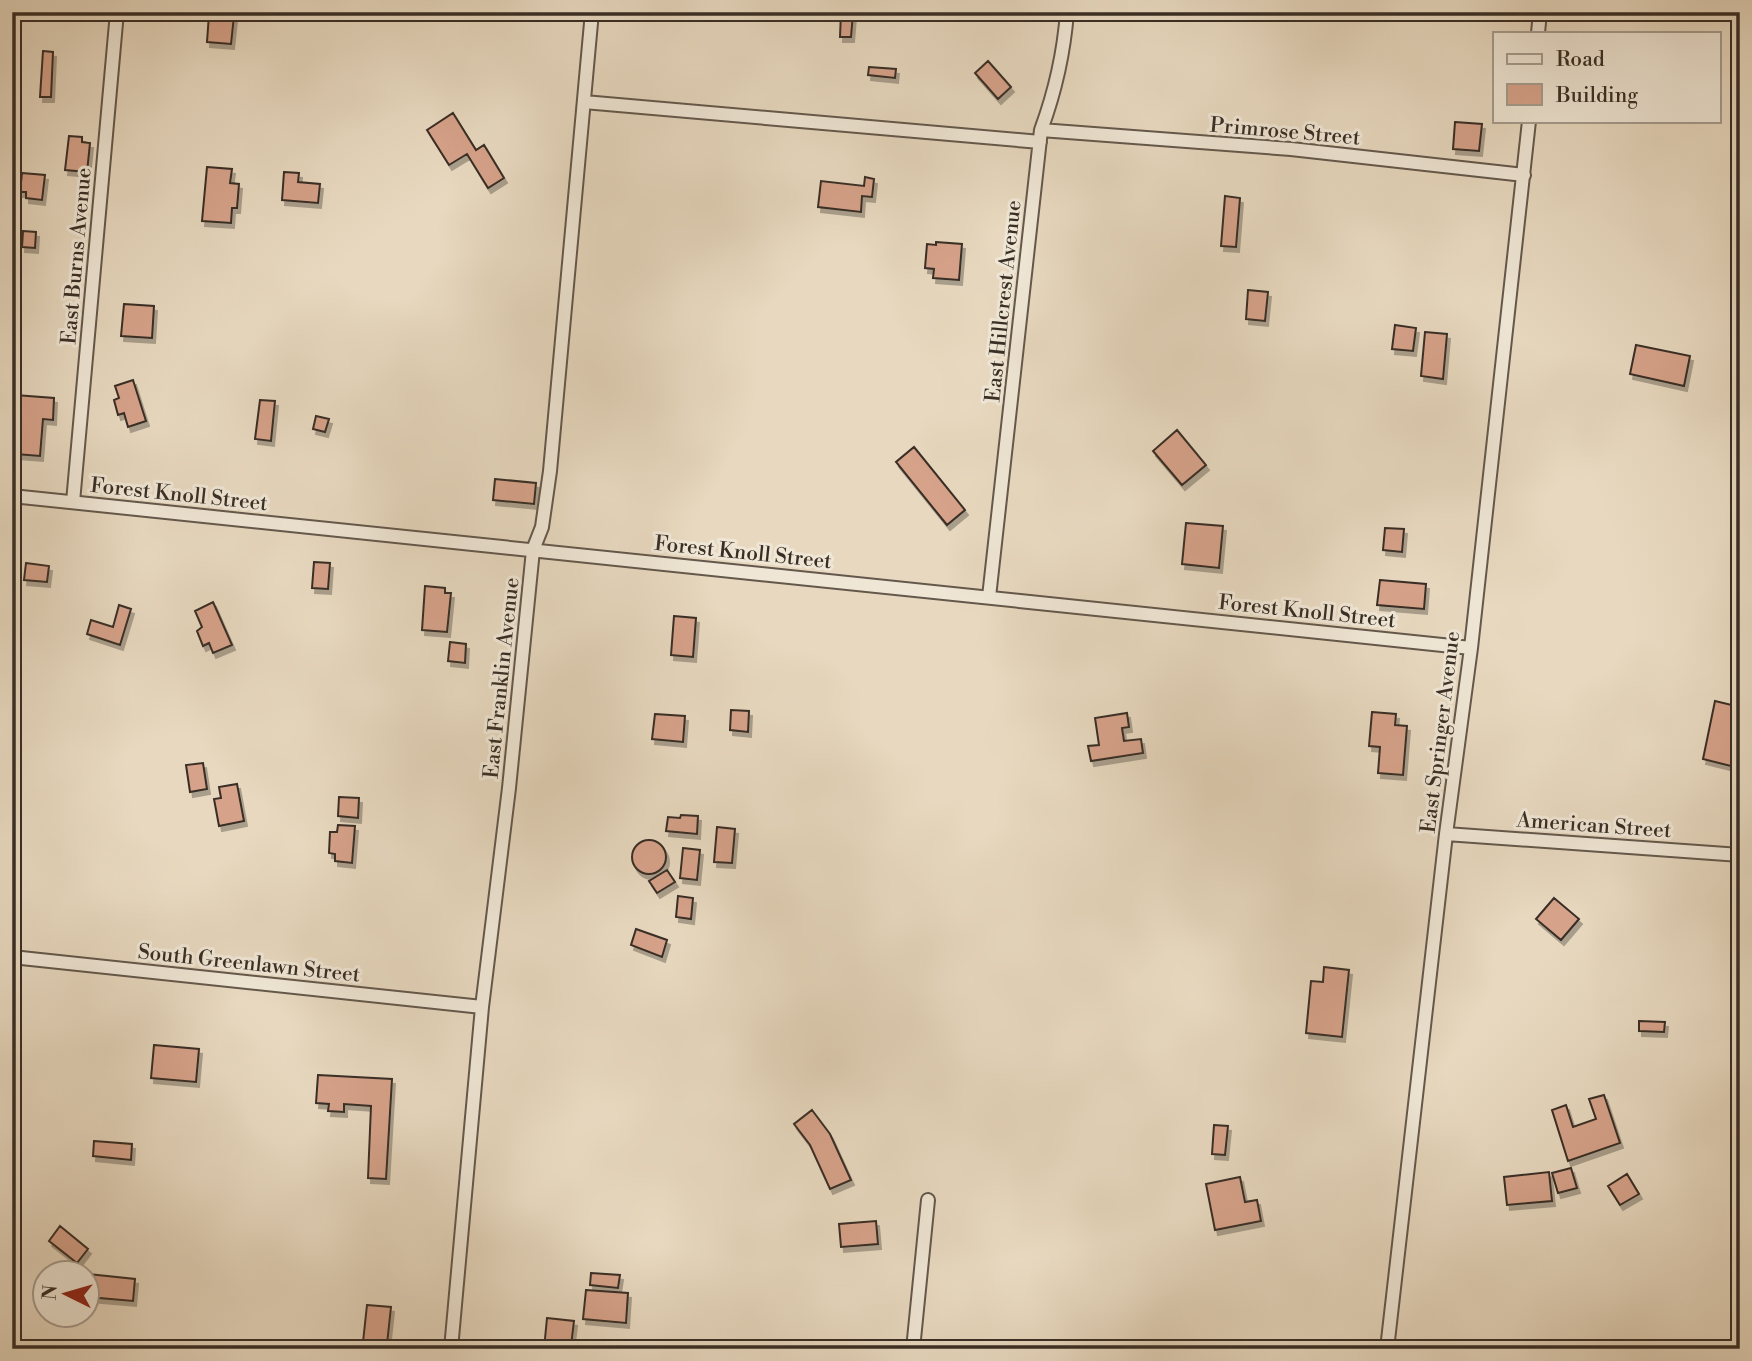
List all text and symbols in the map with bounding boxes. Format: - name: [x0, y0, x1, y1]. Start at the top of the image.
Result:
- legend: [1493, 32, 1720, 122]
- text: Road: [1556, 47, 1605, 73]
- text: Building: [1555, 83, 1638, 109]
- street label: Primrose Street: [1209, 112, 1362, 152]
- street label: East Burns Avenue: [56, 166, 98, 346]
- street label: East Hillcrest Avenue: [980, 199, 1028, 403]
- street label: Forest Knoll Street: [89, 473, 269, 517]
- street label: Forest Knoll Street: [653, 531, 833, 575]
- street label: East Franklin Avenue: [479, 576, 525, 780]
- street label: Forest Knoll Street: [1217, 590, 1397, 634]
- street label: East Springer Avenue: [1416, 630, 1466, 835]
- street label: American Street: [1515, 808, 1673, 844]
- street label: South Greenlawn Street: [136, 939, 362, 989]
- north arrow: [32, 1260, 102, 1330]
- text: N: [37, 1284, 63, 1301]

